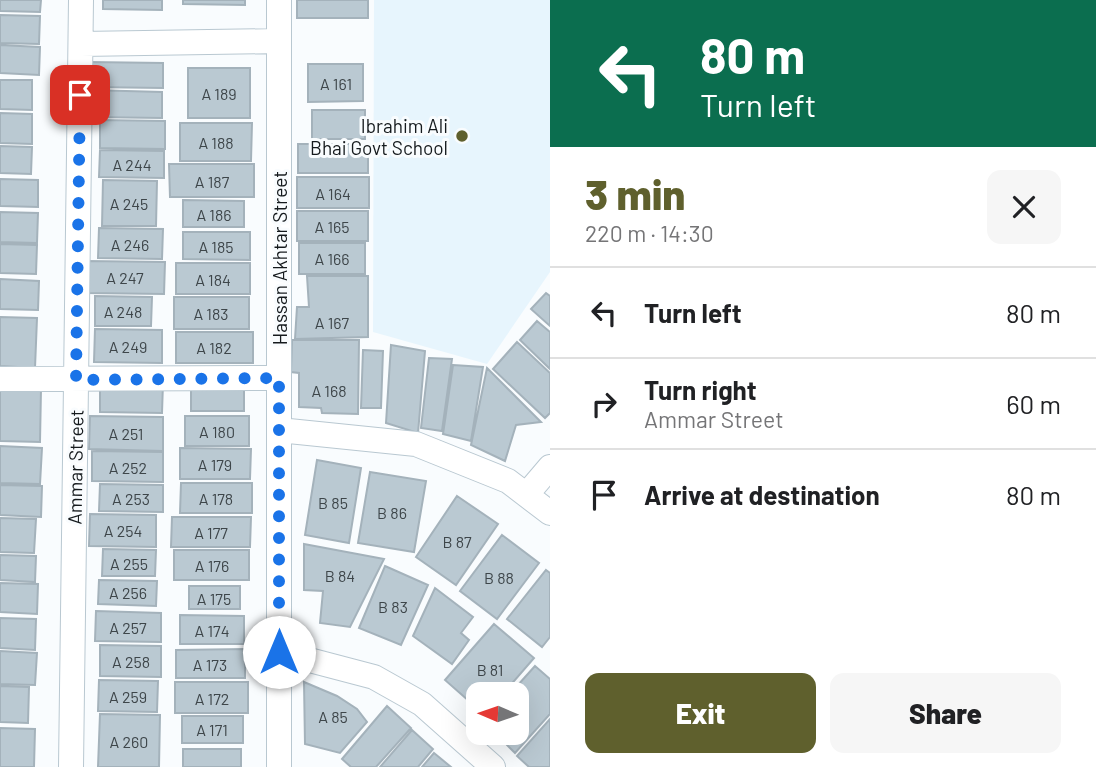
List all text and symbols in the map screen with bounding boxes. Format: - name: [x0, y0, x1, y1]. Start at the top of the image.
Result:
- text: 80 m: [700, 25, 805, 84]
- icon: left: [585, 28, 676, 119]
- pin: [50, 65, 110, 125]
- house number: A 161: [320, 74, 352, 93]
- icon: arrive: [61, 76, 99, 114]
- house number: A 189: [201, 84, 237, 103]
- text: Turn left: [700, 85, 817, 123]
- place label: Ibrahim Ali Bhai Govt School: [310, 114, 448, 159]
- marker: Ibrahim Ali Bhai Govt School: [454, 128, 470, 144]
- house number: A 188: [198, 133, 234, 152]
- house number: A 244: [112, 155, 152, 174]
- text: 3 min: [585, 168, 685, 218]
- button: close: [987, 170, 1061, 244]
- street label: Hassan Akhtar Street: [268, 171, 291, 345]
- house number: A 187: [195, 172, 230, 191]
- house number: A 164: [315, 184, 351, 203]
- house number: A 245: [110, 194, 148, 213]
- house number: A 186: [196, 205, 232, 224]
- house number: A 165: [315, 217, 349, 236]
- text: 220 m · 14:30: [585, 219, 714, 247]
- house number: A 246: [111, 235, 149, 254]
- house number: A 185: [198, 237, 234, 256]
- house number: A 166: [315, 249, 350, 268]
- house number: A 247: [106, 268, 144, 287]
- house number: A 184: [195, 270, 231, 289]
- icon: left: [585, 294, 623, 332]
- text: Turn left: [644, 297, 742, 328]
- text: 80 m: [1006, 297, 1061, 328]
- house number: A 248: [104, 302, 142, 321]
- house number: A 183: [193, 304, 229, 323]
- house number: A 167: [315, 313, 350, 332]
- house number: A 249: [109, 337, 147, 356]
- house number: A 182: [196, 338, 232, 357]
- text: Turn right: [644, 374, 757, 405]
- house number: A 168: [311, 381, 347, 400]
- icon: right: [585, 385, 623, 423]
- text: 60 m: [1006, 388, 1061, 419]
- text: Ammar Street: [644, 405, 784, 433]
- street label: Ammar Street: [62, 409, 88, 525]
- house number: A 180: [199, 422, 235, 441]
- house number: A 251: [109, 424, 143, 443]
- house number: A 179: [198, 455, 232, 474]
- house number: A 252: [109, 458, 147, 477]
- icon: arrive: [585, 476, 623, 514]
- text: Arrive at destination: [644, 479, 880, 510]
- text: 80 m: [1006, 479, 1061, 510]
- house number: A 253: [112, 489, 150, 508]
- house number: A 178: [199, 489, 233, 508]
- house number: B 85: [318, 493, 348, 512]
- house number: B 86: [377, 503, 407, 522]
- house number: A 254: [104, 521, 142, 540]
- house number: A 177: [194, 523, 228, 542]
- house number: B 87: [442, 532, 472, 551]
- house number: A 255: [110, 554, 148, 573]
- house number: A 176: [195, 556, 229, 575]
- house number: B 84: [325, 566, 355, 585]
- house number: B 88: [484, 568, 514, 587]
- house number: A 256: [109, 583, 147, 602]
- house number: A 175: [197, 589, 231, 608]
- house number: B 83: [378, 597, 408, 616]
- position arrow: [242, 615, 316, 689]
- house number: A 257: [109, 618, 147, 637]
- house number: A 174: [195, 621, 229, 640]
- house number: A 258: [112, 652, 150, 671]
- house number: A 173: [193, 655, 227, 674]
- house number: B 81: [477, 660, 503, 679]
- button: Exit: [585, 673, 816, 753]
- button: Share: [830, 673, 1061, 753]
- north arrow: [466, 682, 528, 746]
- map controls: [466, 682, 529, 745]
- house number: A 259: [109, 687, 147, 706]
- house number: A 172: [195, 689, 229, 708]
- house number: A 85: [318, 707, 348, 726]
- house number: A 171: [196, 720, 228, 739]
- house number: A 260: [110, 732, 148, 751]

